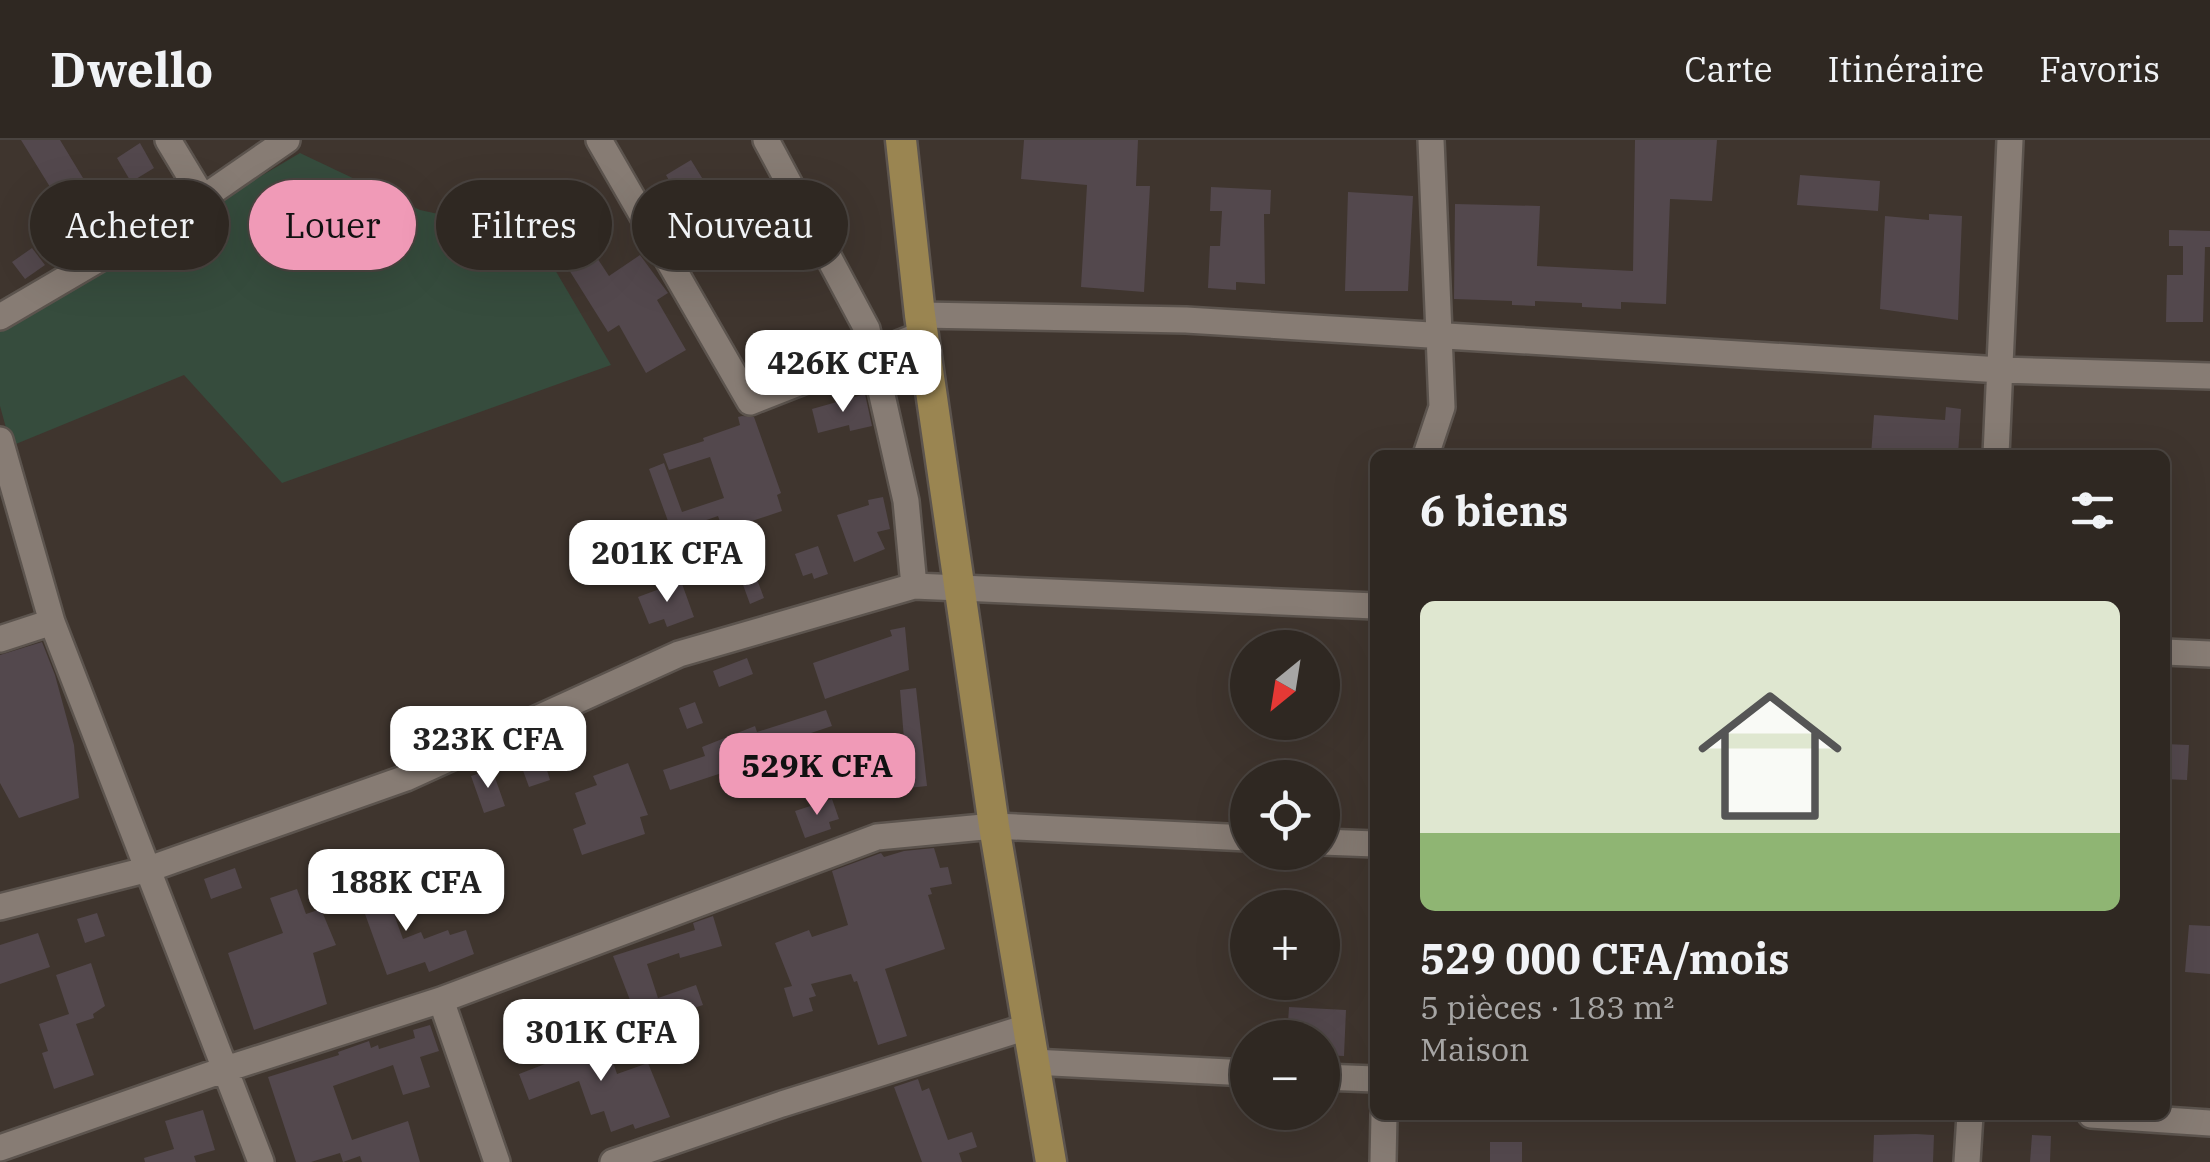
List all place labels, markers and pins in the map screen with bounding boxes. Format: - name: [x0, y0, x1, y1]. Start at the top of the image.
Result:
- pin: 426K CFA: [740, 330, 946, 415]
- pin: 201K CFA: [564, 520, 770, 605]
- pin: 323K CFA: [385, 706, 591, 791]
- pin: 529K CFA: [714, 733, 920, 818]
- pin: 188K CFA: [303, 849, 509, 934]
- pin: 301K CFA: [498, 999, 704, 1084]

